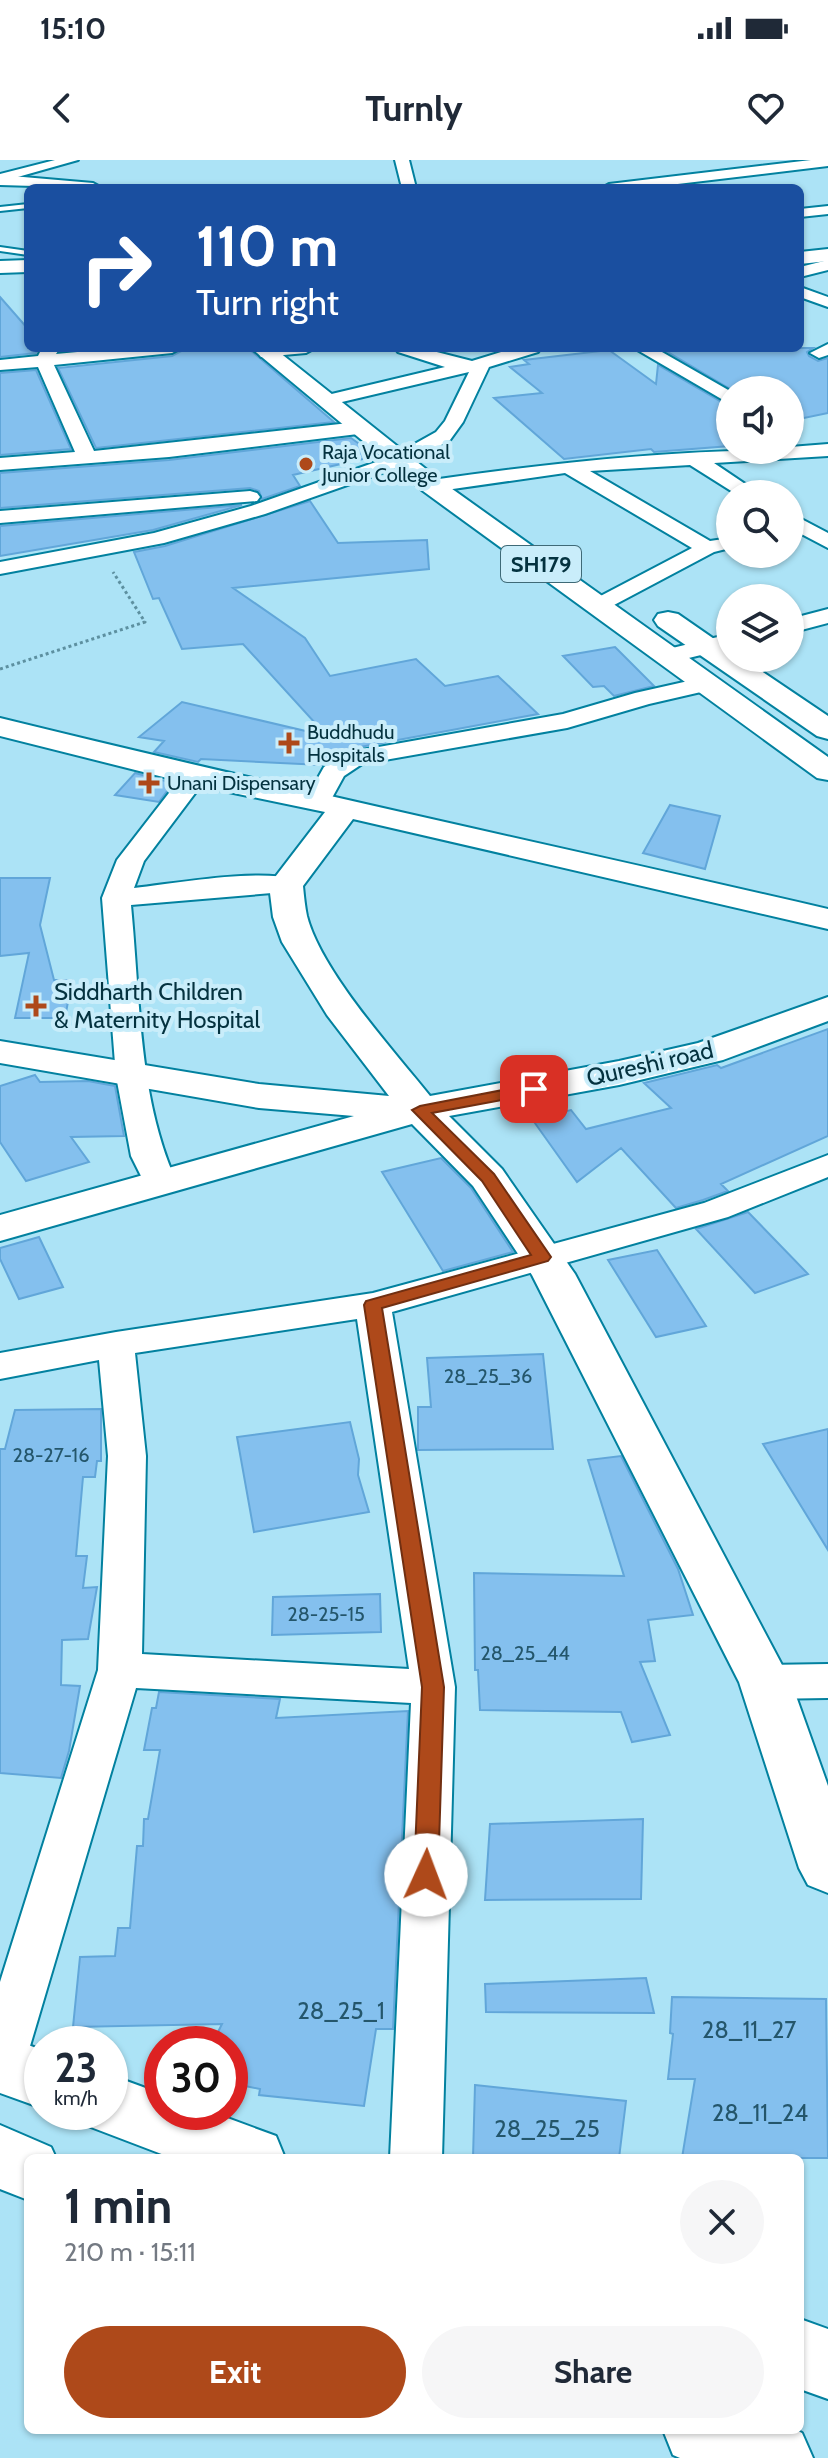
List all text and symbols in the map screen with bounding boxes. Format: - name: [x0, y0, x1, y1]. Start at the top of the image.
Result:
- text: 15:10: [40, 10, 106, 47]
- icon: back: [40, 86, 84, 130]
- text: Turnly: [365, 86, 463, 130]
- icon: heart: [744, 86, 788, 130]
- text: 110 m: [196, 212, 338, 280]
- icon: right: [64, 216, 168, 320]
- text: Turn right: [196, 280, 339, 324]
- map controls: [716, 376, 804, 672]
- button: sound: [716, 376, 804, 464]
- place label: Raja Vocational Junior College: [321, 440, 450, 487]
- marker: Raja Vocational Junior College: [297, 455, 315, 473]
- button: search: [716, 480, 804, 568]
- road number: SH179: [501, 546, 581, 582]
- button: layers: [716, 584, 804, 672]
- place label: Buddhudu Hospitals: [307, 720, 394, 767]
- marker: Buddhudu Hospitals: [278, 732, 300, 754]
- place label: Unani Dispensary: [167, 771, 316, 795]
- marker: Unani Dispensary: [138, 772, 160, 794]
- place label: Siddharth Children & Maternity Hospital: [54, 977, 260, 1034]
- marker: Siddharth Children & Maternity Hospital: [25, 995, 47, 1017]
- street label: Qureshi road: [584, 1035, 716, 1092]
- pin: [500, 1055, 568, 1123]
- icon: arrive: [512, 1067, 556, 1111]
- house number: 28_25_36: [444, 1364, 532, 1388]
- house number: 28-27-16: [13, 1443, 90, 1467]
- house number: 28-25-15: [287, 1602, 365, 1626]
- house number: 28_25_44: [480, 1641, 570, 1665]
- position arrow: [384, 1833, 468, 1917]
- house number: 28_25_1: [297, 1996, 385, 2025]
- house number: 28_11_27: [702, 2015, 796, 2044]
- speed limit sign: 30: [144, 2026, 248, 2130]
- text: 23: [55, 2043, 97, 2092]
- text: km/h: [54, 2086, 98, 2110]
- house number: 28_11_24: [712, 2098, 808, 2127]
- house number: 28_25_25: [494, 2114, 600, 2143]
- text: 1 min: [64, 2177, 172, 2235]
- button: close: [680, 2180, 764, 2264]
- text: 210 m · 15:11: [64, 2236, 196, 2268]
- button: Exit: [64, 2326, 406, 2418]
- button: Share: [422, 2326, 764, 2418]

